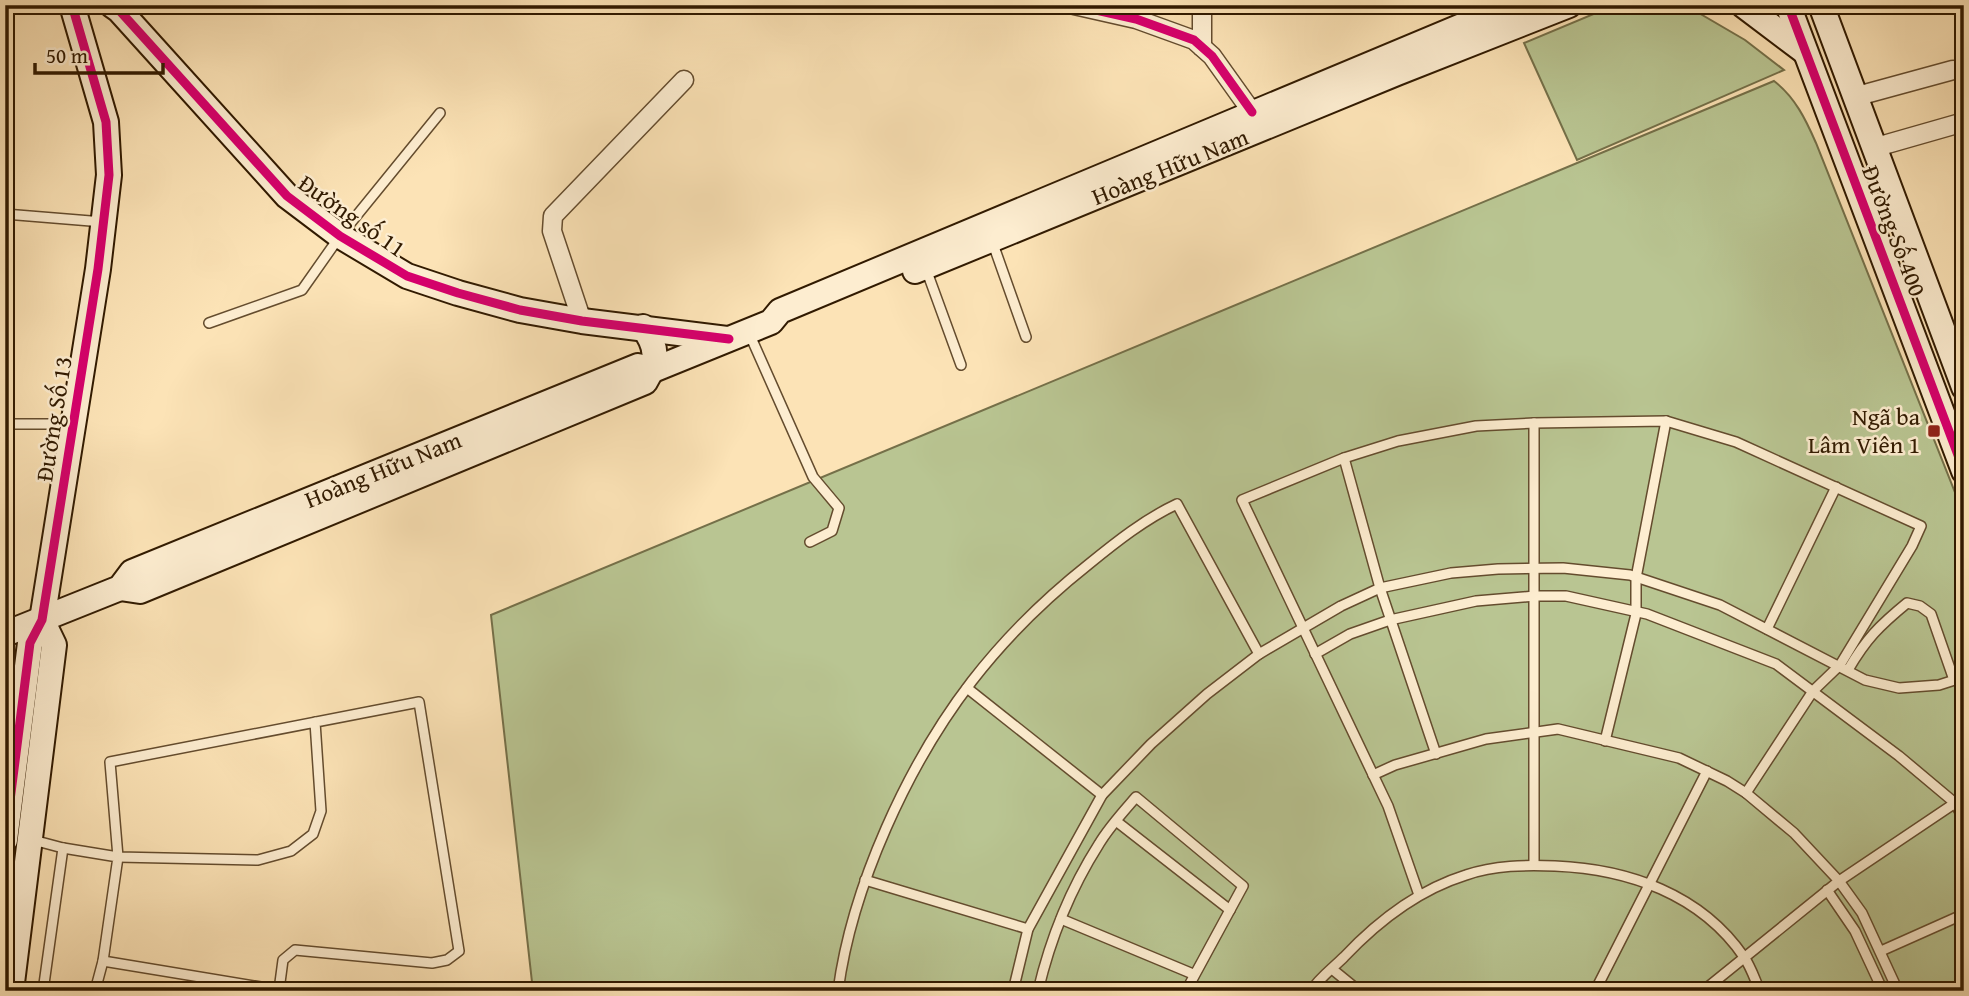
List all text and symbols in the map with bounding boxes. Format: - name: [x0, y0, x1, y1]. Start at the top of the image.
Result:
- scale bar: [35, 32, 163, 76]
- text: 50 m: [46, 40, 88, 71]
- street label: Hoàng Hữu Nam: [1086, 119, 1254, 214]
- street label: Đường Số 400: [1853, 160, 1935, 301]
- street label: Đường số 11: [291, 166, 413, 265]
- street label: Đường Số 13: [26, 354, 81, 484]
- place label: Ngã ba Lâm Viên 1: [1808, 399, 1921, 462]
- street label: Hoàng Hữu Nam: [299, 422, 467, 517]
- marker: Ngã ba Lâm Viên 1: [1926, 423, 1942, 439]

